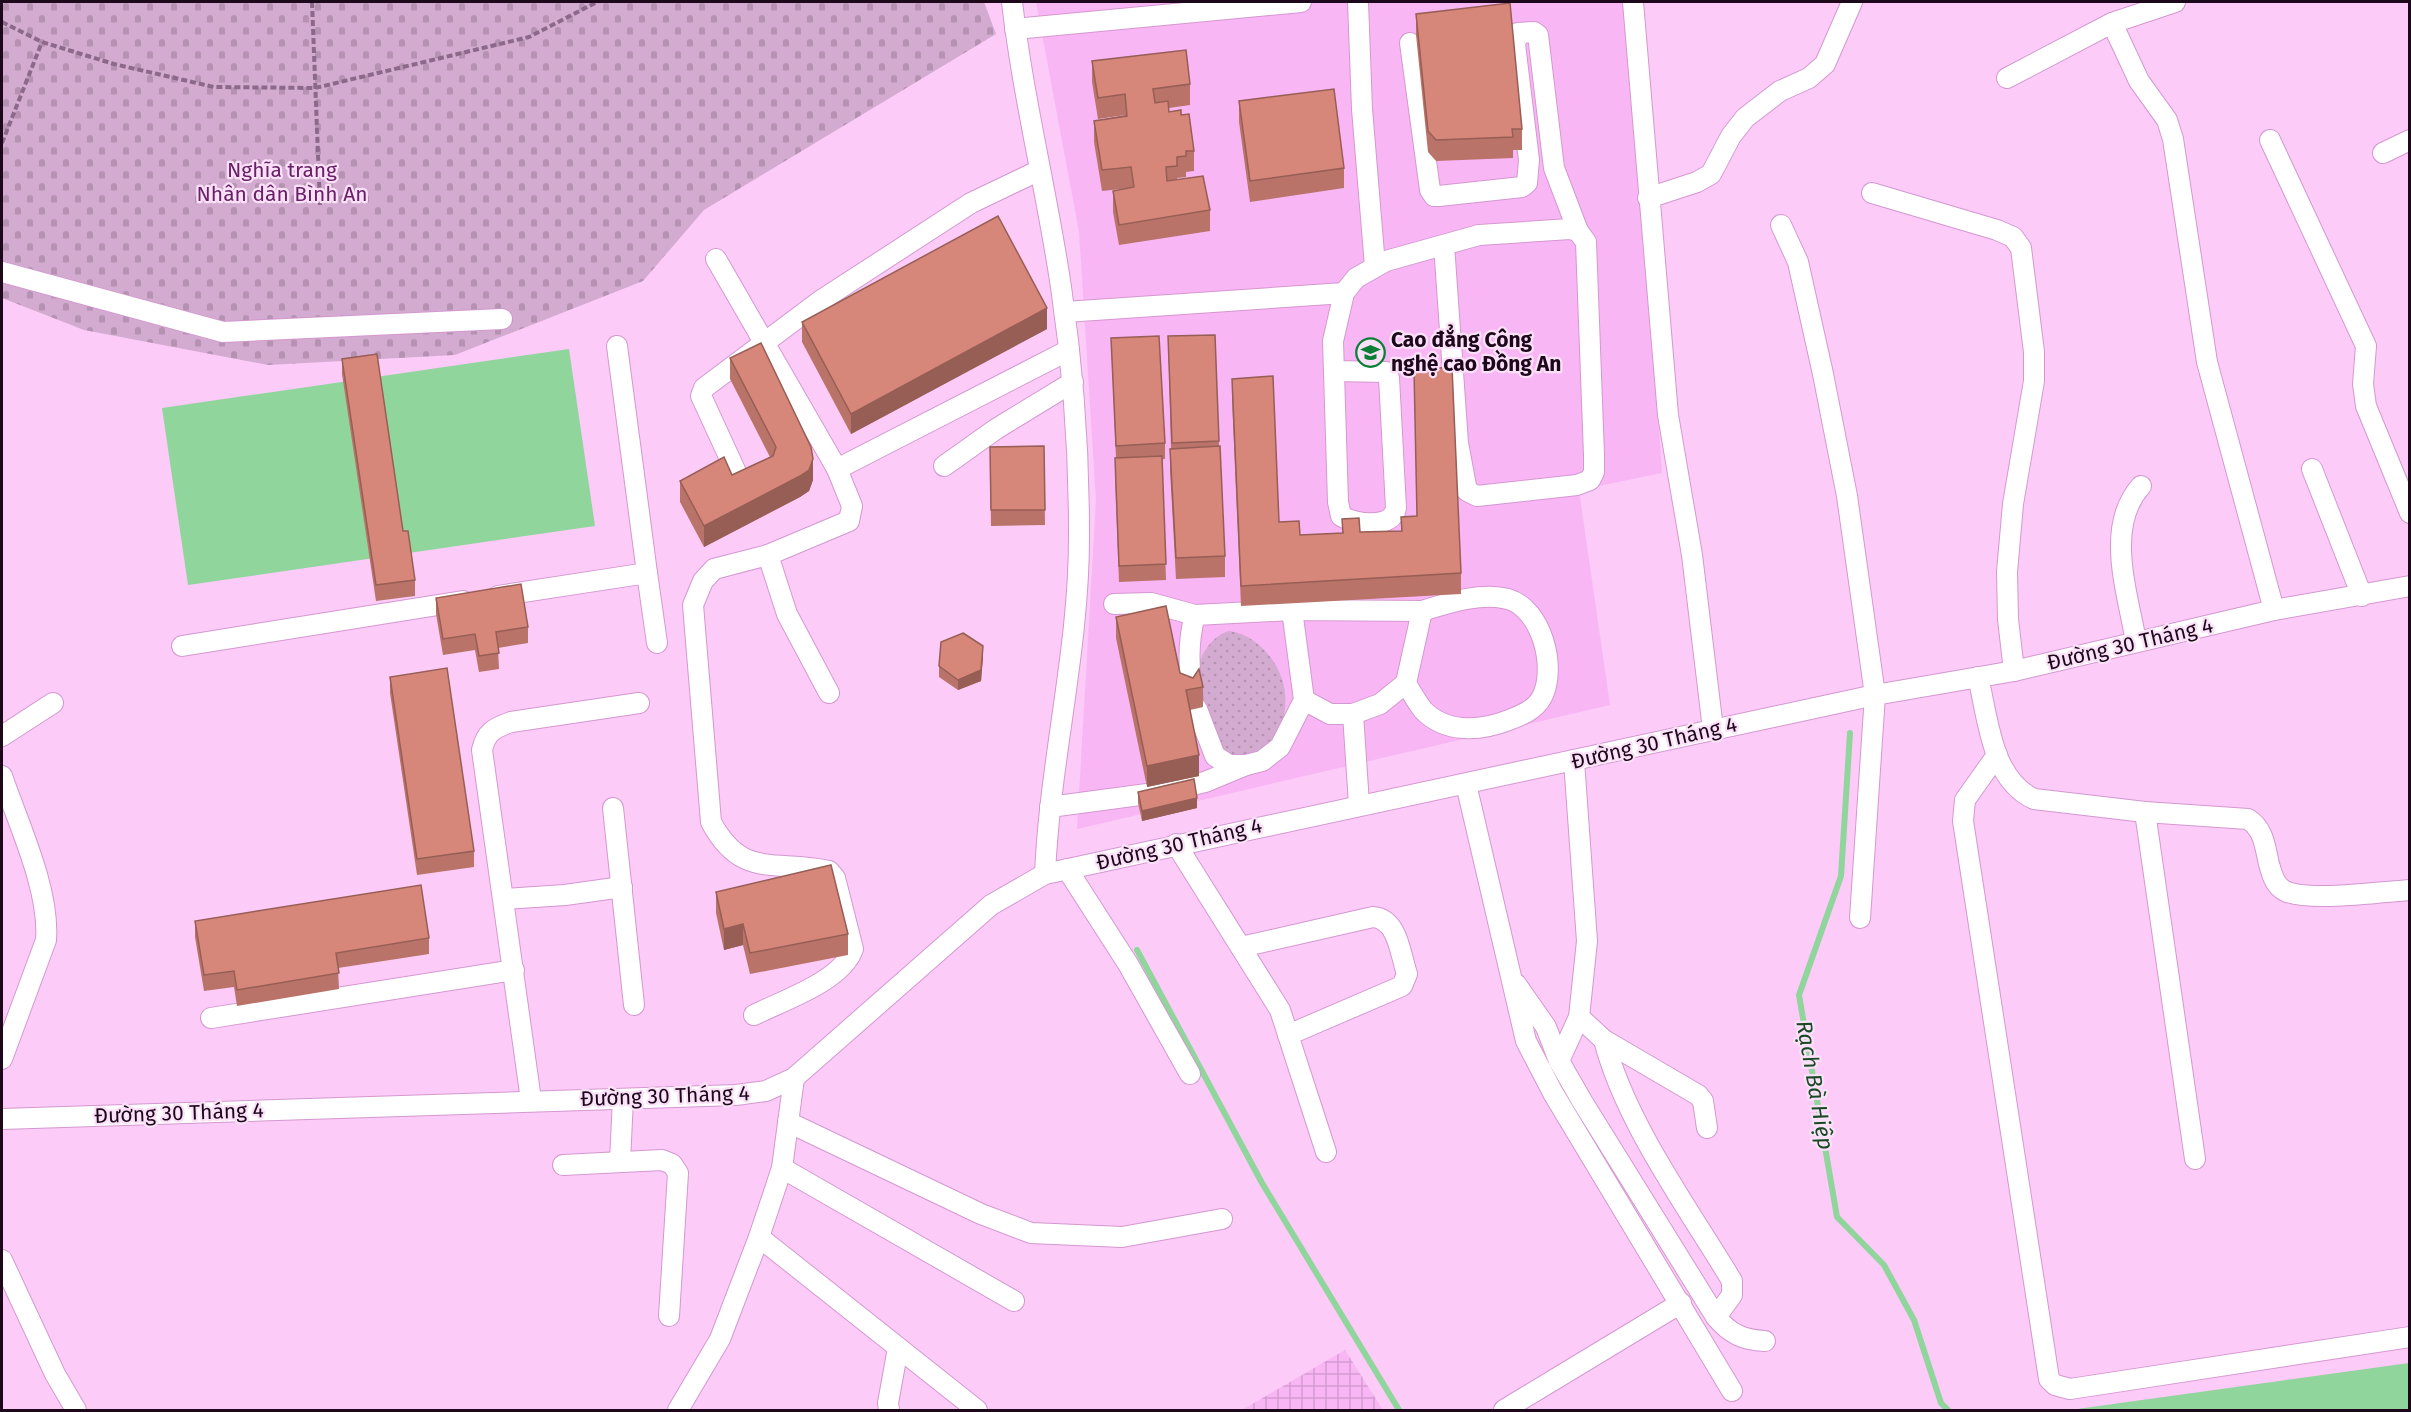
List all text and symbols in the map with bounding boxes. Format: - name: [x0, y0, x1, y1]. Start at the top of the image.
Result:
- park label: Nghĩa trang Nhân dân Bình An: [196, 157, 368, 207]
- place label: Cao đẳng Công nghệ cao Đồng An: [1391, 324, 1561, 377]
- school or university icon: Cao đẳng Công nghệ cao Đồng An: [1354, 336, 1386, 368]
- street label: Đường 30 Tháng 4: [2044, 612, 2216, 676]
- street label: Đường 30 Tháng 4: [1568, 711, 1740, 775]
- street label: Đường 30 Tháng 4: [1093, 812, 1265, 876]
- water label: Rạch Bà Hiệp: [1790, 1018, 1840, 1152]
- street label: Đường 30 Tháng 4: [580, 1080, 750, 1112]
- street label: Đường 30 Tháng 4: [94, 1097, 264, 1129]

